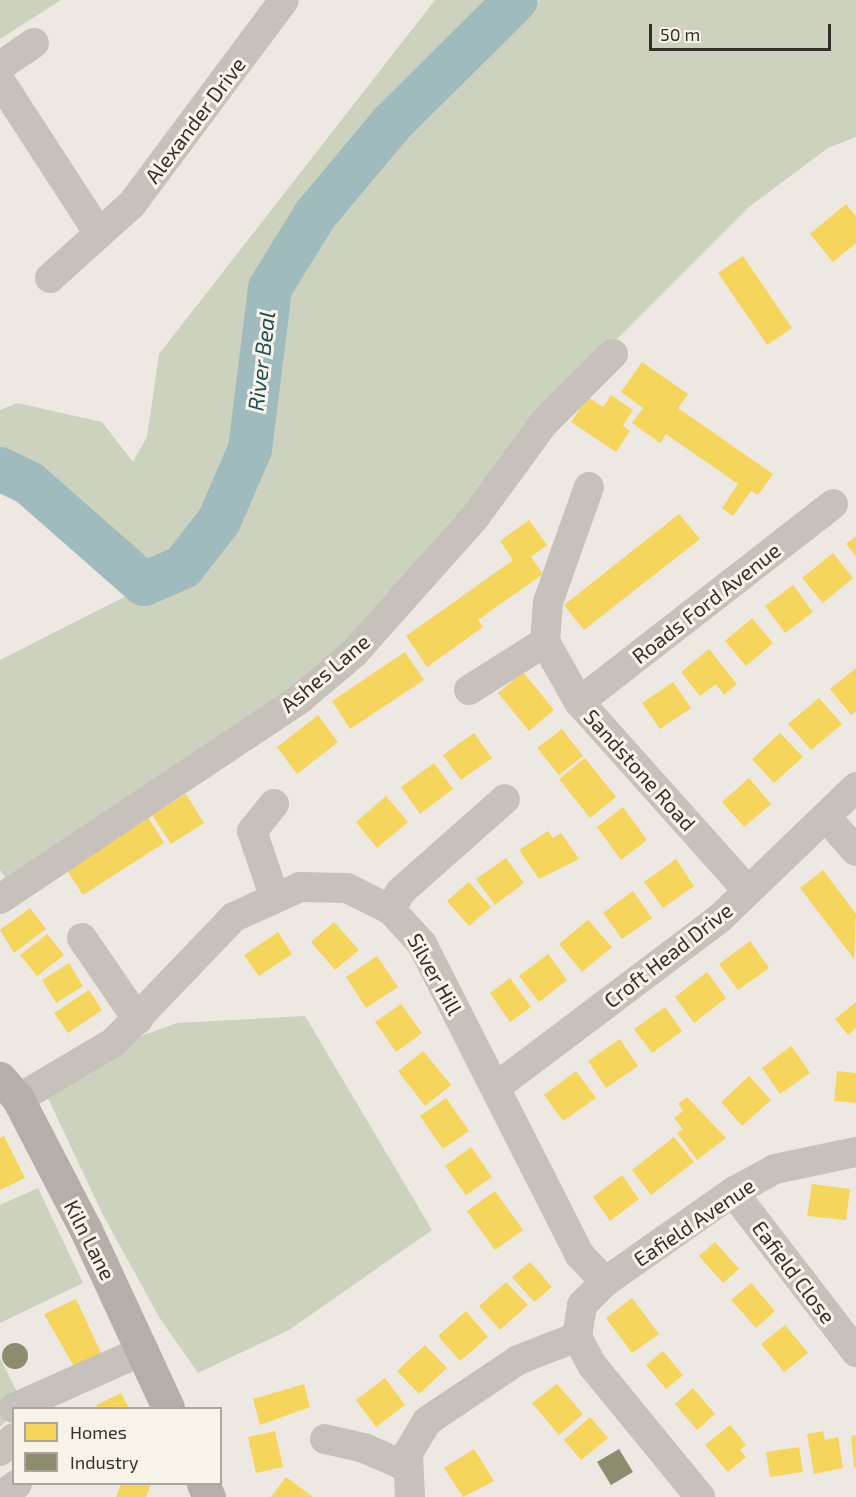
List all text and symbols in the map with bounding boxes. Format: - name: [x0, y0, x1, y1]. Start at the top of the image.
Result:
- scale bar: [652, 12, 834, 50]
- text: 50 m: [660, 23, 700, 45]
- street label: Alexander Drive: [139, 52, 251, 188]
- water label: River Beal: [242, 309, 280, 413]
- street label: Roads Ford Avenue: [627, 537, 785, 669]
- street label: Ashes Lane: [275, 629, 375, 717]
- street label: Sandstone Road: [579, 704, 701, 836]
- street label: Croft Head Drive: [599, 897, 737, 1013]
- street label: Silver Hill: [402, 929, 468, 1019]
- street label: Eafield Avenue: [629, 1172, 759, 1272]
- street label: Kiln Lane: [59, 1196, 121, 1284]
- street label: Eafield Close: [747, 1216, 841, 1328]
- legend: [12, 1407, 222, 1485]
- text: Homes: [70, 1421, 127, 1443]
- text: Industry: [70, 1451, 139, 1473]

